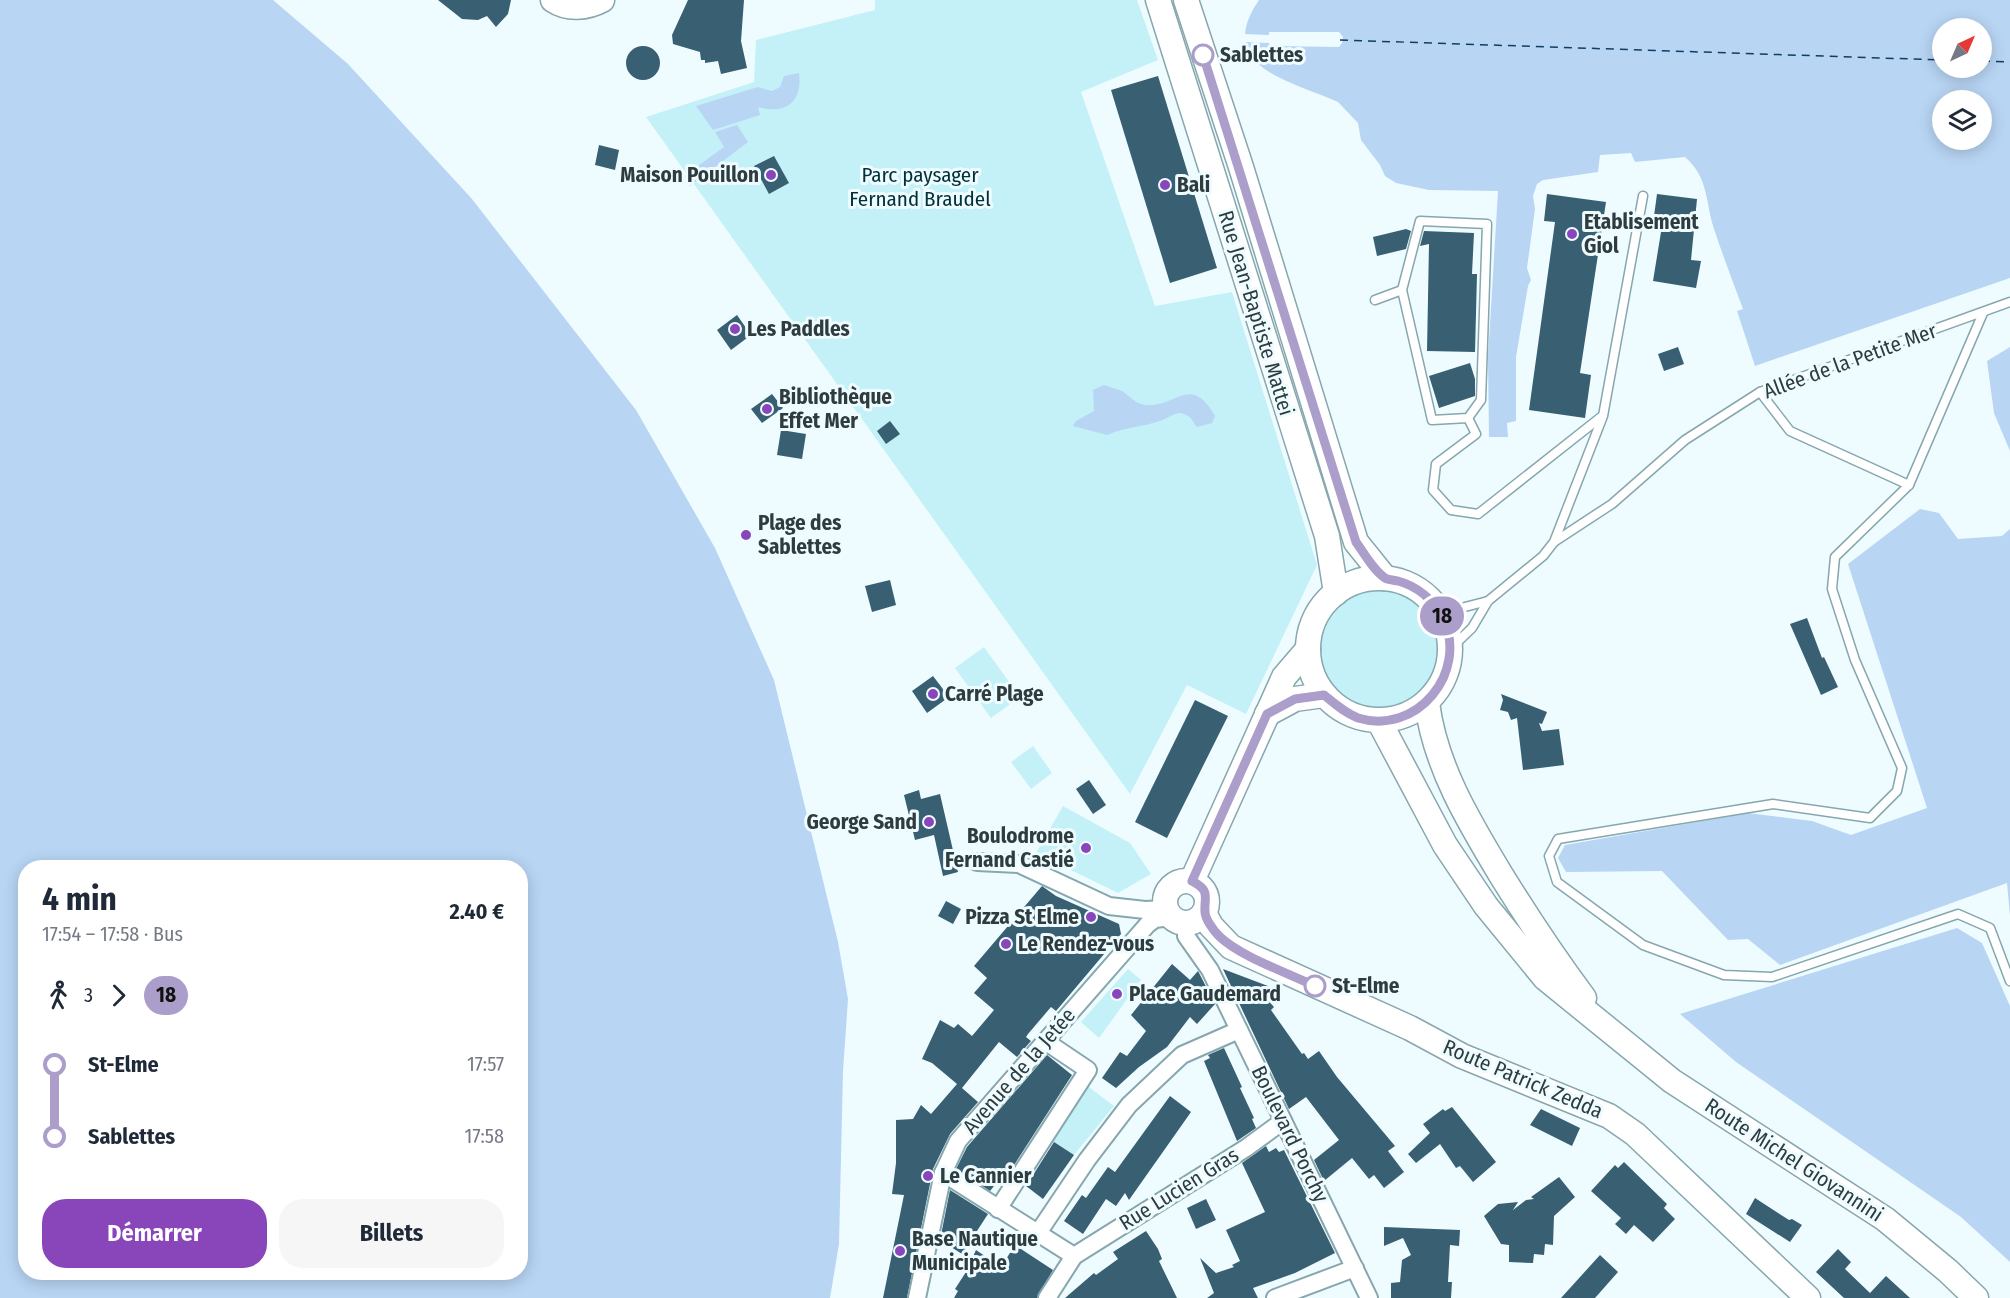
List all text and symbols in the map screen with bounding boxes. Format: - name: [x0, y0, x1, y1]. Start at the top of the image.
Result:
- north arrow: [1932, 18, 1992, 78]
- map controls: [1932, 18, 1992, 150]
- place label: Sablettes: [1220, 42, 1303, 68]
- marker: Sablettes: [1192, 44, 1214, 66]
- button: layers: [1932, 90, 1992, 150]
- place label: Maison Pouillon: [620, 162, 759, 188]
- park label: Parc paysager Fernand Braudel: [849, 162, 991, 212]
- marker: Maison Pouillon: [764, 168, 778, 182]
- place label: Bali: [1177, 172, 1210, 198]
- marker: Bali: [1158, 178, 1172, 192]
- street label: Rue Jean-Baptiste Mattei: [1212, 207, 1300, 419]
- place label: Etablisement Giol: [1584, 209, 1699, 259]
- marker: Etablisement Giol: [1565, 227, 1579, 241]
- place label: Les Paddles: [747, 316, 850, 342]
- street label: Allée de la Petite Mer: [1760, 317, 1941, 404]
- marker: Les Paddles: [728, 322, 742, 336]
- place label: Bibliothèque Effet Mer: [779, 384, 892, 434]
- marker: Bibliothèque Effet Mer: [760, 402, 774, 416]
- place label: Plage des Sablettes: [758, 510, 841, 560]
- marker: Plage des Sablettes: [739, 528, 753, 542]
- line badge: 18: [1415, 596, 1469, 636]
- text: 18: [1432, 603, 1452, 629]
- place label: Carré Plage: [945, 681, 1044, 707]
- marker: Carré Plage: [926, 687, 940, 701]
- place label: George Sand: [806, 809, 917, 835]
- marker: George Sand: [922, 815, 936, 829]
- place label: Boulodrome Fernand Castié: [945, 823, 1074, 873]
- marker: Boulodrome Fernand Castié: [1079, 841, 1093, 855]
- text: 4 min: [42, 879, 117, 919]
- text: 2.40 €: [450, 898, 504, 925]
- place label: Pizza St Elme: [965, 904, 1079, 930]
- marker: Pizza St Elme: [1084, 910, 1098, 924]
- text: 17:54 – 17:58 · Bus: [42, 922, 183, 946]
- place label: Le Rendez-vous: [1018, 931, 1154, 957]
- marker: Le Rendez-vous: [999, 937, 1013, 951]
- place label: St-Elme: [1332, 973, 1400, 999]
- marker: St-Elme: [1304, 975, 1326, 997]
- icon: walk: [42, 979, 75, 1012]
- icon: forward: [102, 979, 135, 1012]
- place label: Place Gaudemard: [1129, 981, 1281, 1007]
- text: 18: [156, 982, 176, 1008]
- text: 3: [84, 983, 93, 1007]
- marker: Place Gaudemard: [1110, 987, 1124, 1001]
- street label: Avenue de la Jetée: [957, 1003, 1081, 1139]
- street label: Route Patrick Zedda: [1439, 1034, 1607, 1124]
- text: St-Elme: [88, 1051, 159, 1078]
- text: 17:57: [467, 1052, 504, 1076]
- street label: Boulevard Porchy: [1246, 1061, 1335, 1207]
- street label: Route Michel Giovannini: [1700, 1093, 1888, 1227]
- text: Sablettes: [88, 1123, 175, 1150]
- text: 17:58: [465, 1124, 504, 1148]
- street label: Rue Lucien Gras: [1114, 1142, 1244, 1236]
- place label: Le Cannier: [940, 1163, 1032, 1189]
- marker: Le Cannier: [921, 1169, 935, 1183]
- button: Démarrer: [42, 1199, 267, 1268]
- button: Billets: [279, 1199, 504, 1268]
- place label: Base Nautique Municipale: [912, 1226, 1038, 1276]
- marker: Base Nautique Municipale: [893, 1244, 907, 1258]

